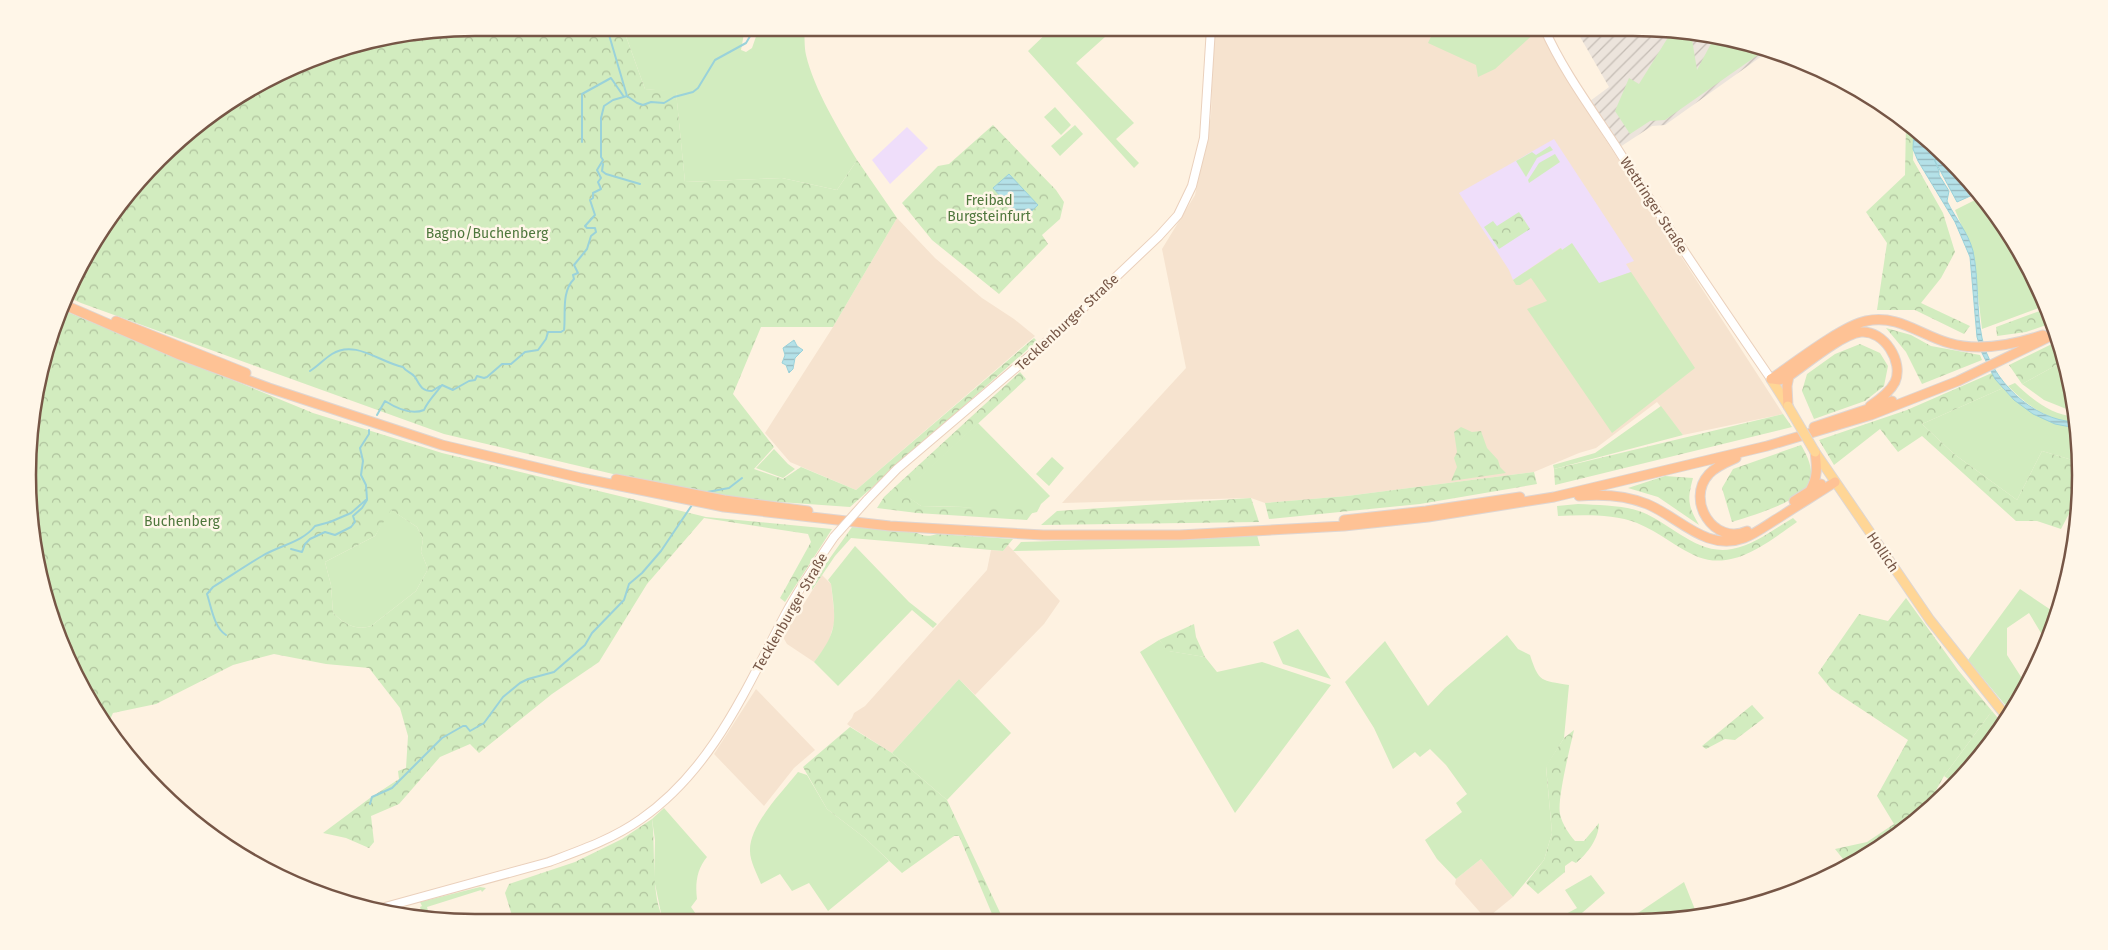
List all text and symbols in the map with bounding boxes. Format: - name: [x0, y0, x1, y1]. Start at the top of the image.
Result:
- street label: Wettringer Straße: [1616, 154, 1691, 257]
- park label: Freibad Burgsteinfurt: [947, 192, 1032, 225]
- park label: Bagno/Buchenberg: [426, 225, 549, 242]
- street label: Tecklenburger Straße: [1012, 270, 1122, 374]
- park label: Buchenberg: [144, 513, 221, 530]
- street label: Hollich: [1863, 529, 1902, 576]
- street label: Tecklenburger Straße: [749, 550, 831, 675]

